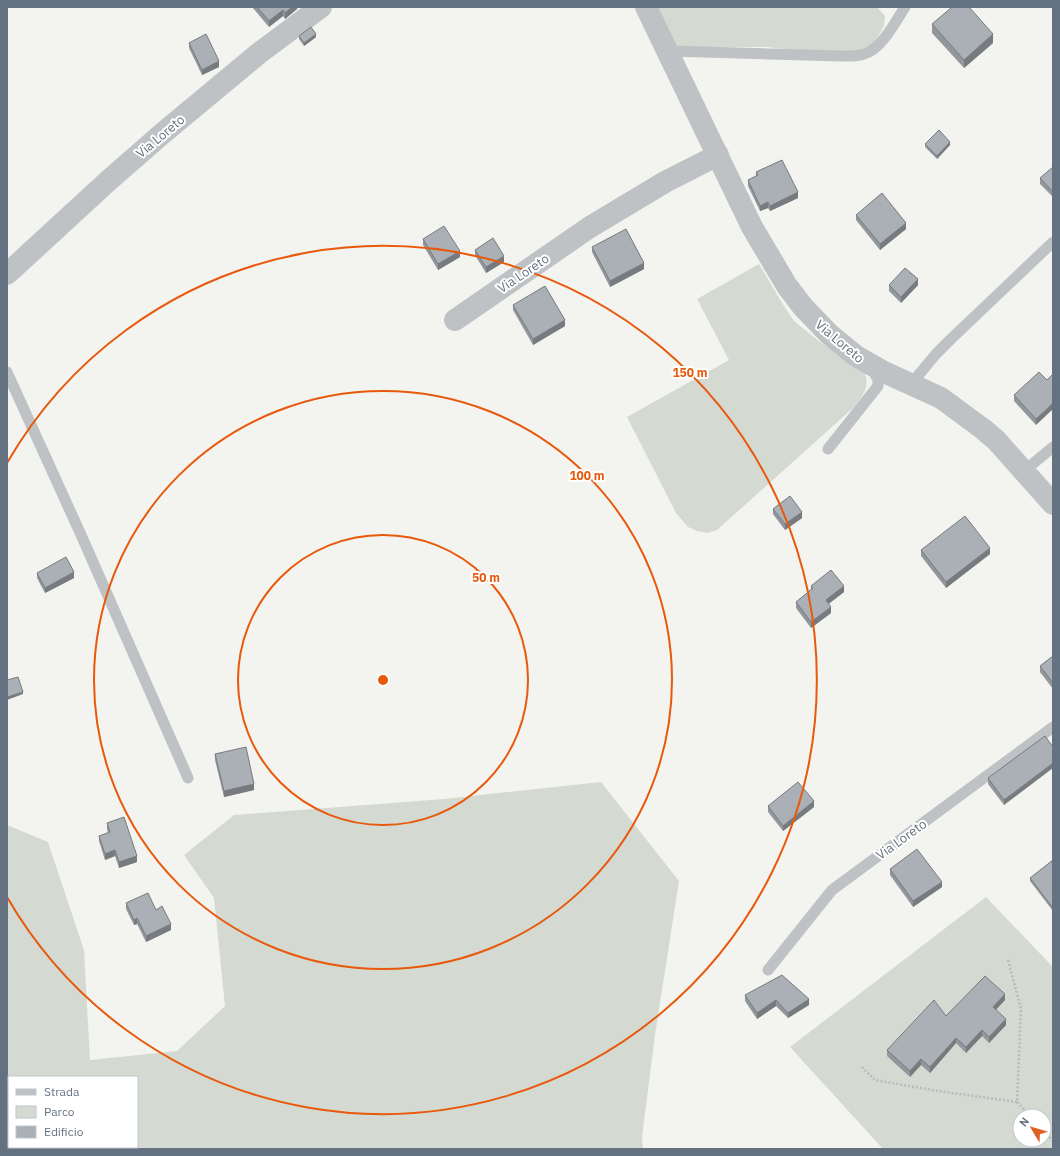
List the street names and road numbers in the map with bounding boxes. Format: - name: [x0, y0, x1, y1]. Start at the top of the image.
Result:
- street label: Via Loreto: [132, 111, 188, 162]
- street label: Via Loreto: [494, 250, 552, 297]
- street label: Via Loreto: [812, 316, 868, 367]
- street label: Via Loreto: [873, 815, 930, 863]

